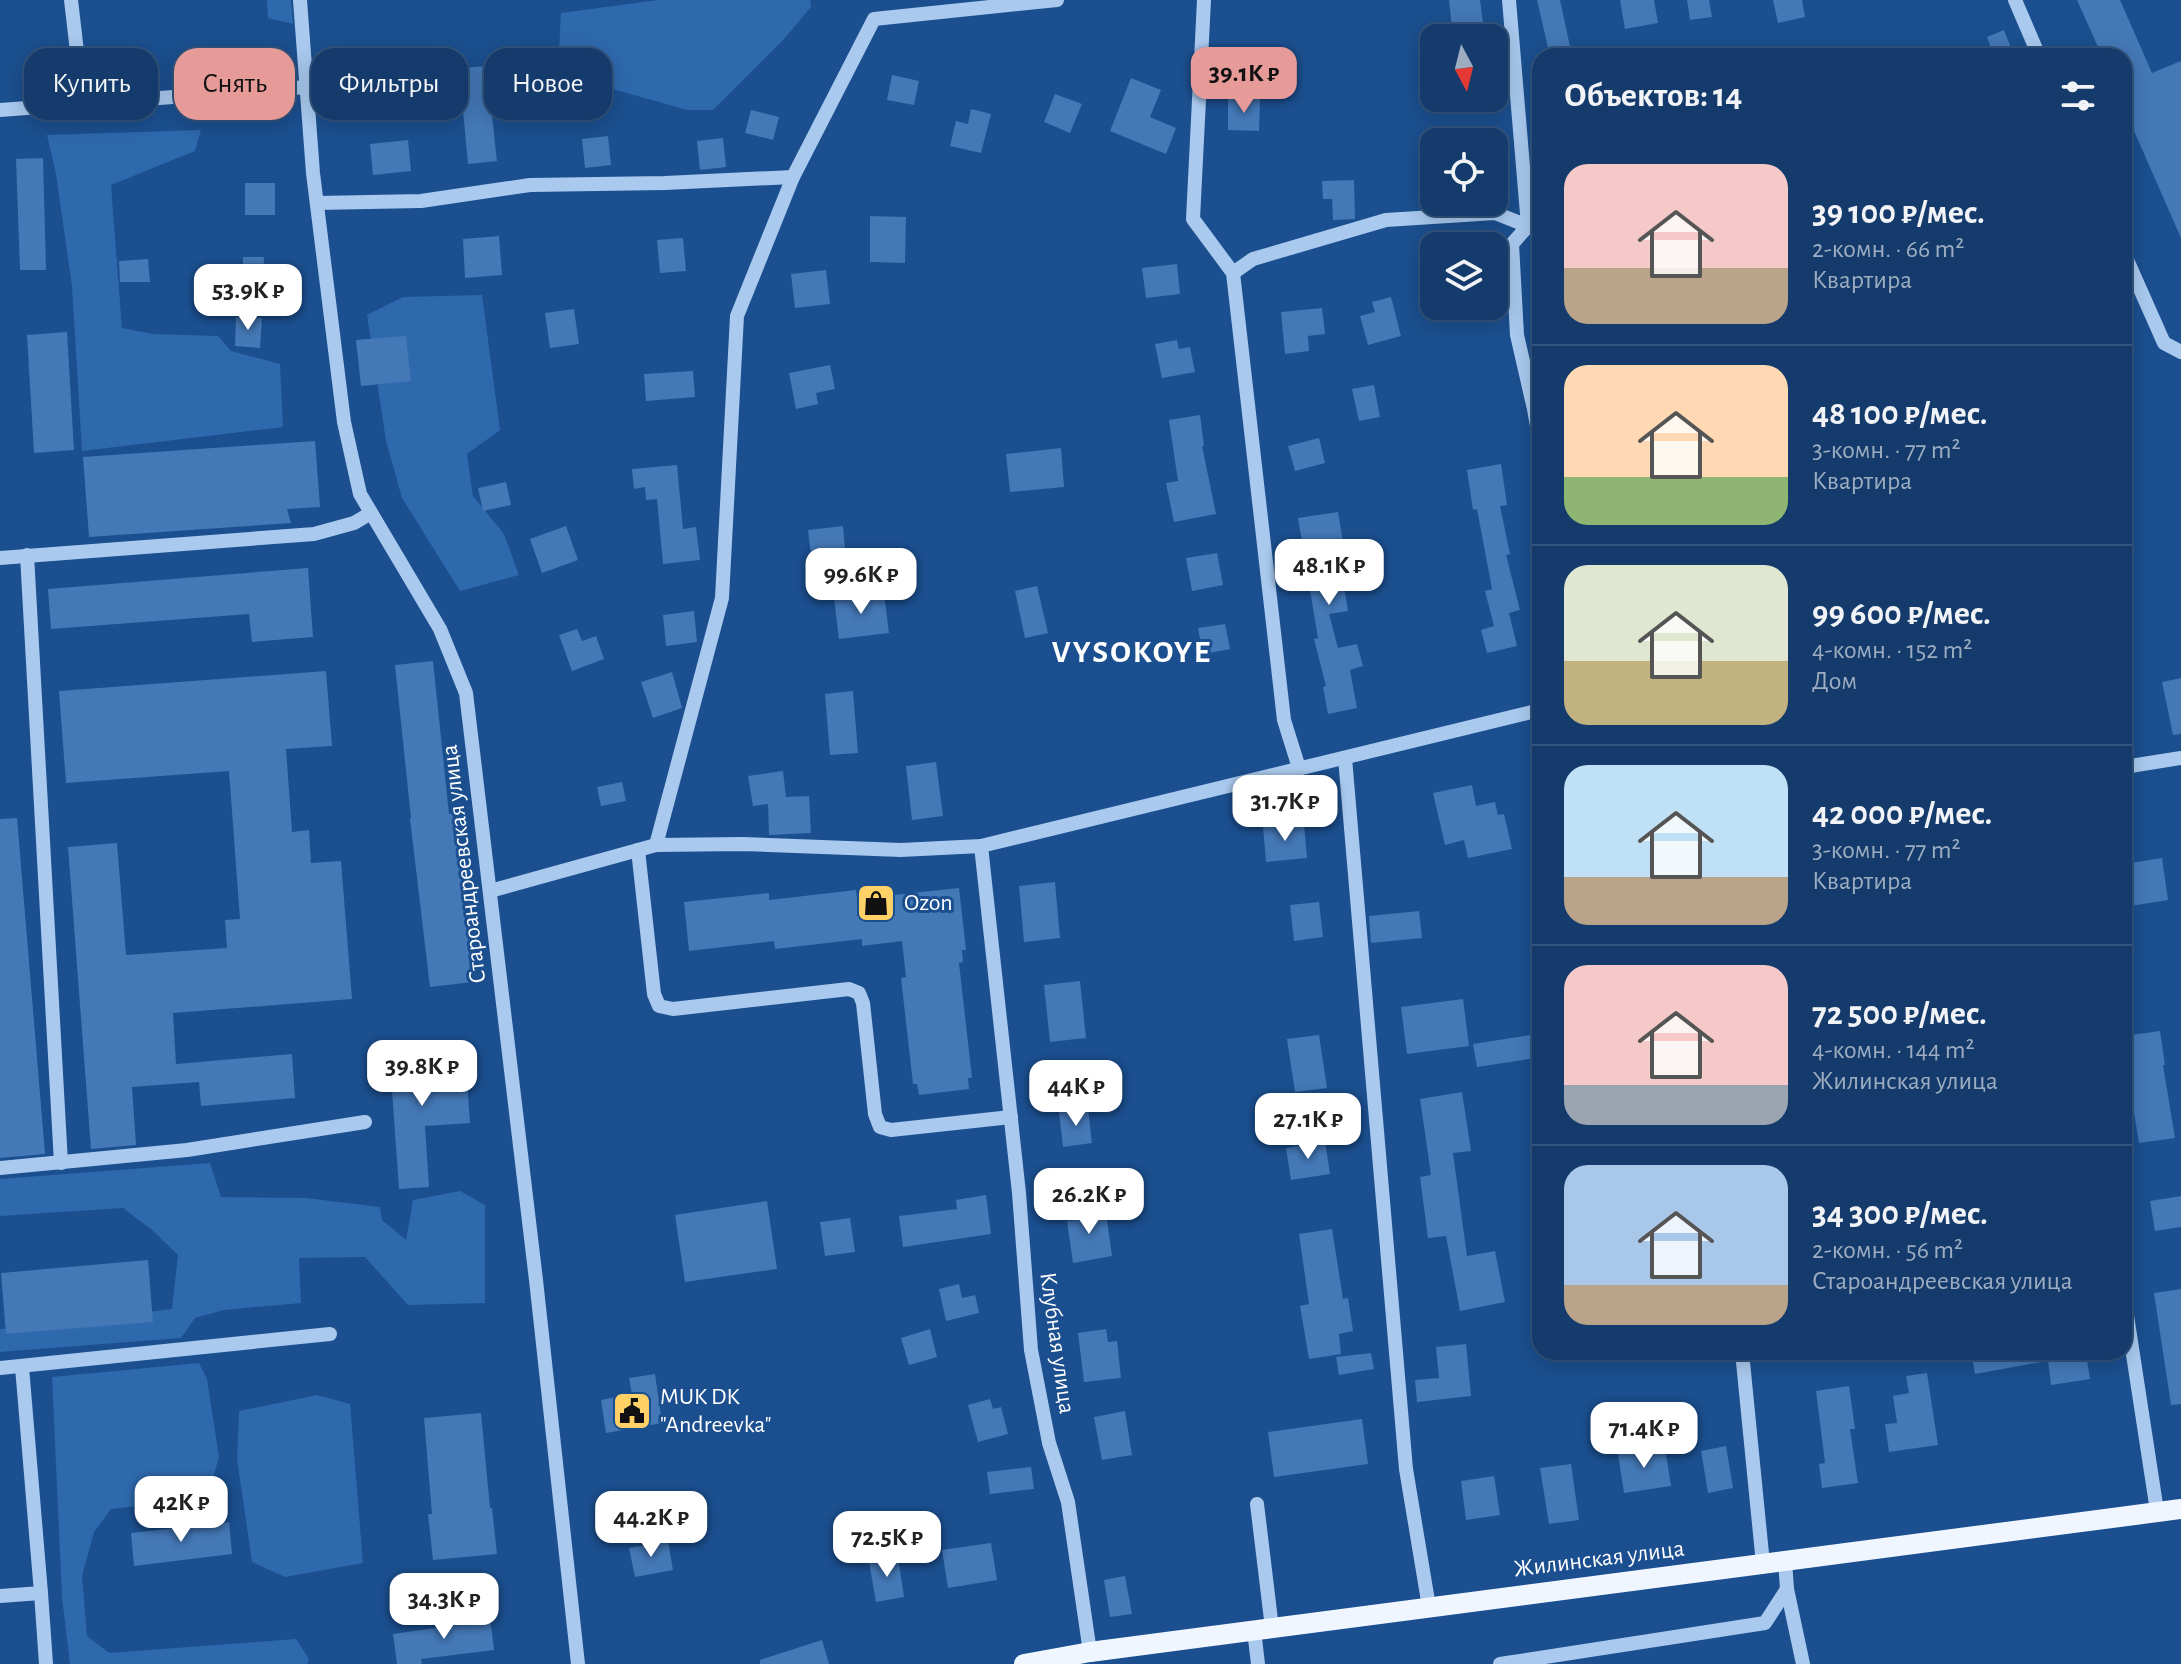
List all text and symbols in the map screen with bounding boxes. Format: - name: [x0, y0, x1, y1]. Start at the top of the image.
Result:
- north arrow: [1420, 24, 1508, 112]
- map controls: [1420, 24, 1508, 320]
- pin: 39.1K ₽: [1170, 47, 1318, 115]
- chip: Купить: [24, 48, 158, 120]
- chip: Снять: [174, 48, 295, 120]
- chip: Фильтры: [311, 48, 468, 120]
- chip: Новое: [484, 48, 612, 120]
- text: 39.1K ₽: [1209, 60, 1279, 86]
- icon: filters: [2056, 74, 2100, 118]
- text: Объектов: 14: [1564, 79, 1742, 113]
- button: locate: [1420, 128, 1508, 216]
- icon: home: [1628, 196, 1724, 292]
- text: 39 100 ₽/мес.: [1812, 196, 1985, 230]
- button: layers: [1420, 232, 1508, 320]
- text: 2-комн. · 66 m²: [1812, 236, 1964, 262]
- pin: 53.9K ₽: [174, 264, 322, 332]
- text: Квартира: [1812, 267, 1912, 293]
- text: 53.9K ₽: [212, 277, 284, 303]
- icon: home: [1628, 397, 1724, 493]
- text: 48 100 ₽/мес.: [1812, 397, 1988, 431]
- text: 3-комн. · 77 m²: [1812, 437, 1961, 463]
- text: Квартира: [1812, 468, 1912, 494]
- pin: 48.1K ₽: [1255, 539, 1403, 607]
- pin: 99.6K ₽: [787, 548, 935, 616]
- text: 48.1K ₽: [1293, 552, 1365, 578]
- text: 99.6K ₽: [824, 561, 898, 587]
- icon: home: [1628, 597, 1724, 693]
- text: 99 600 ₽/мес.: [1812, 597, 1991, 631]
- district label: VYSOKOYE: [1052, 636, 1212, 668]
- text: 4-комн. · 152 m²: [1812, 637, 1972, 663]
- text: Дом: [1812, 668, 1857, 694]
- street label: Староандреевская улица: [437, 743, 491, 985]
- pin: 31.7K ₽: [1211, 775, 1359, 843]
- text: 31.7K ₽: [1250, 788, 1320, 814]
- icon: home: [1628, 797, 1724, 893]
- text: 42 000 ₽/мес.: [1812, 797, 1992, 831]
- text: 3-комн. · 77 m²: [1812, 837, 1961, 863]
- text: Квартира: [1812, 868, 1912, 894]
- shop icon: Ozon: [855, 882, 897, 924]
- place label: Ozon: [904, 891, 953, 915]
- icon: home: [1628, 997, 1724, 1093]
- text: 72 500 ₽/мес.: [1812, 997, 1987, 1031]
- text: 4-комн. · 144 m²: [1812, 1037, 1975, 1063]
- pin: 39.8K ₽: [348, 1040, 496, 1108]
- text: 39.8K ₽: [385, 1053, 459, 1079]
- pin: 44K ₽: [1020, 1060, 1132, 1128]
- text: Жилинская улица: [1812, 1068, 1998, 1094]
- text: 44K ₽: [1047, 1073, 1105, 1099]
- pin: 27.1K ₽: [1234, 1093, 1382, 1161]
- text: 27.1K ₽: [1273, 1106, 1343, 1132]
- pin: 26.2K ₽: [1015, 1168, 1163, 1236]
- text: 26.2K ₽: [1052, 1181, 1126, 1207]
- icon: home: [1628, 1197, 1724, 1293]
- text: 34 300 ₽/мес.: [1812, 1197, 1988, 1231]
- text: 2-комн. · 56 m²: [1812, 1237, 1963, 1263]
- text: Староандреевская улица: [1812, 1268, 2073, 1294]
- street label: Клубная улица: [1035, 1271, 1079, 1415]
- place label: MUK DK "Andreevka": [660, 1385, 771, 1437]
- public building icon: MUK DK "Andreevka": [611, 1390, 653, 1432]
- pin: 71.4K ₽: [1570, 1402, 1718, 1470]
- text: 71.4K ₽: [1609, 1415, 1679, 1441]
- pin: 42K ₽: [125, 1476, 237, 1544]
- text: 42K ₽: [153, 1489, 209, 1515]
- pin: 44.2K ₽: [577, 1491, 725, 1559]
- text: 44.2K ₽: [613, 1504, 689, 1530]
- pin: 72.5K ₽: [813, 1511, 961, 1579]
- text: 72.5K ₽: [851, 1524, 923, 1550]
- street label: Жилинская улица: [1512, 1537, 1686, 1581]
- pin: 34.3K ₽: [370, 1573, 518, 1641]
- text: 34.3K ₽: [408, 1586, 480, 1612]

